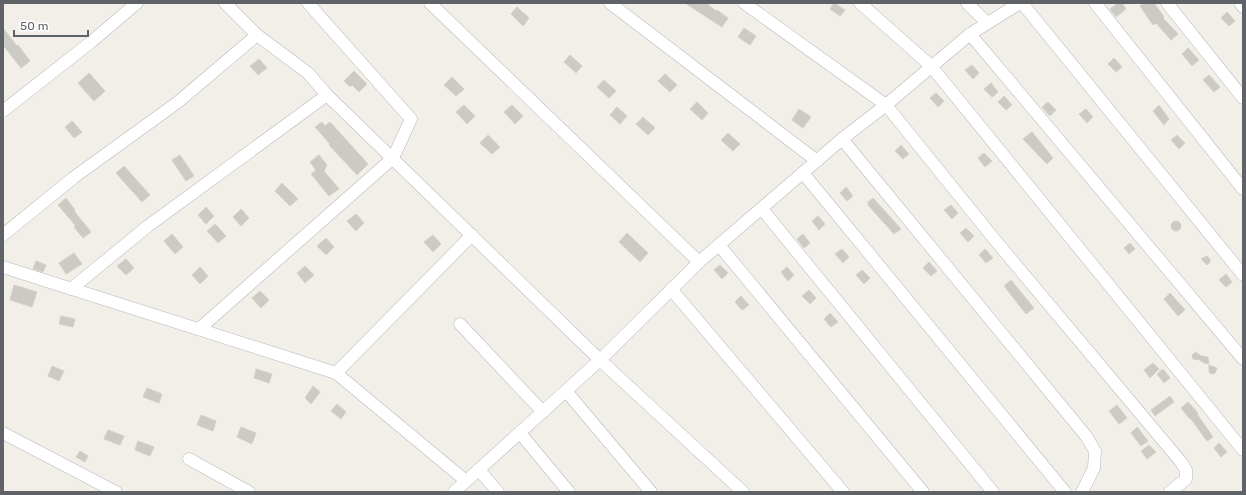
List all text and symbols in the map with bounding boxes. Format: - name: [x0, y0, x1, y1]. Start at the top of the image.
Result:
- scale bar: [14, 12, 88, 38]
- text: 50 m: [20, 19, 48, 33]

